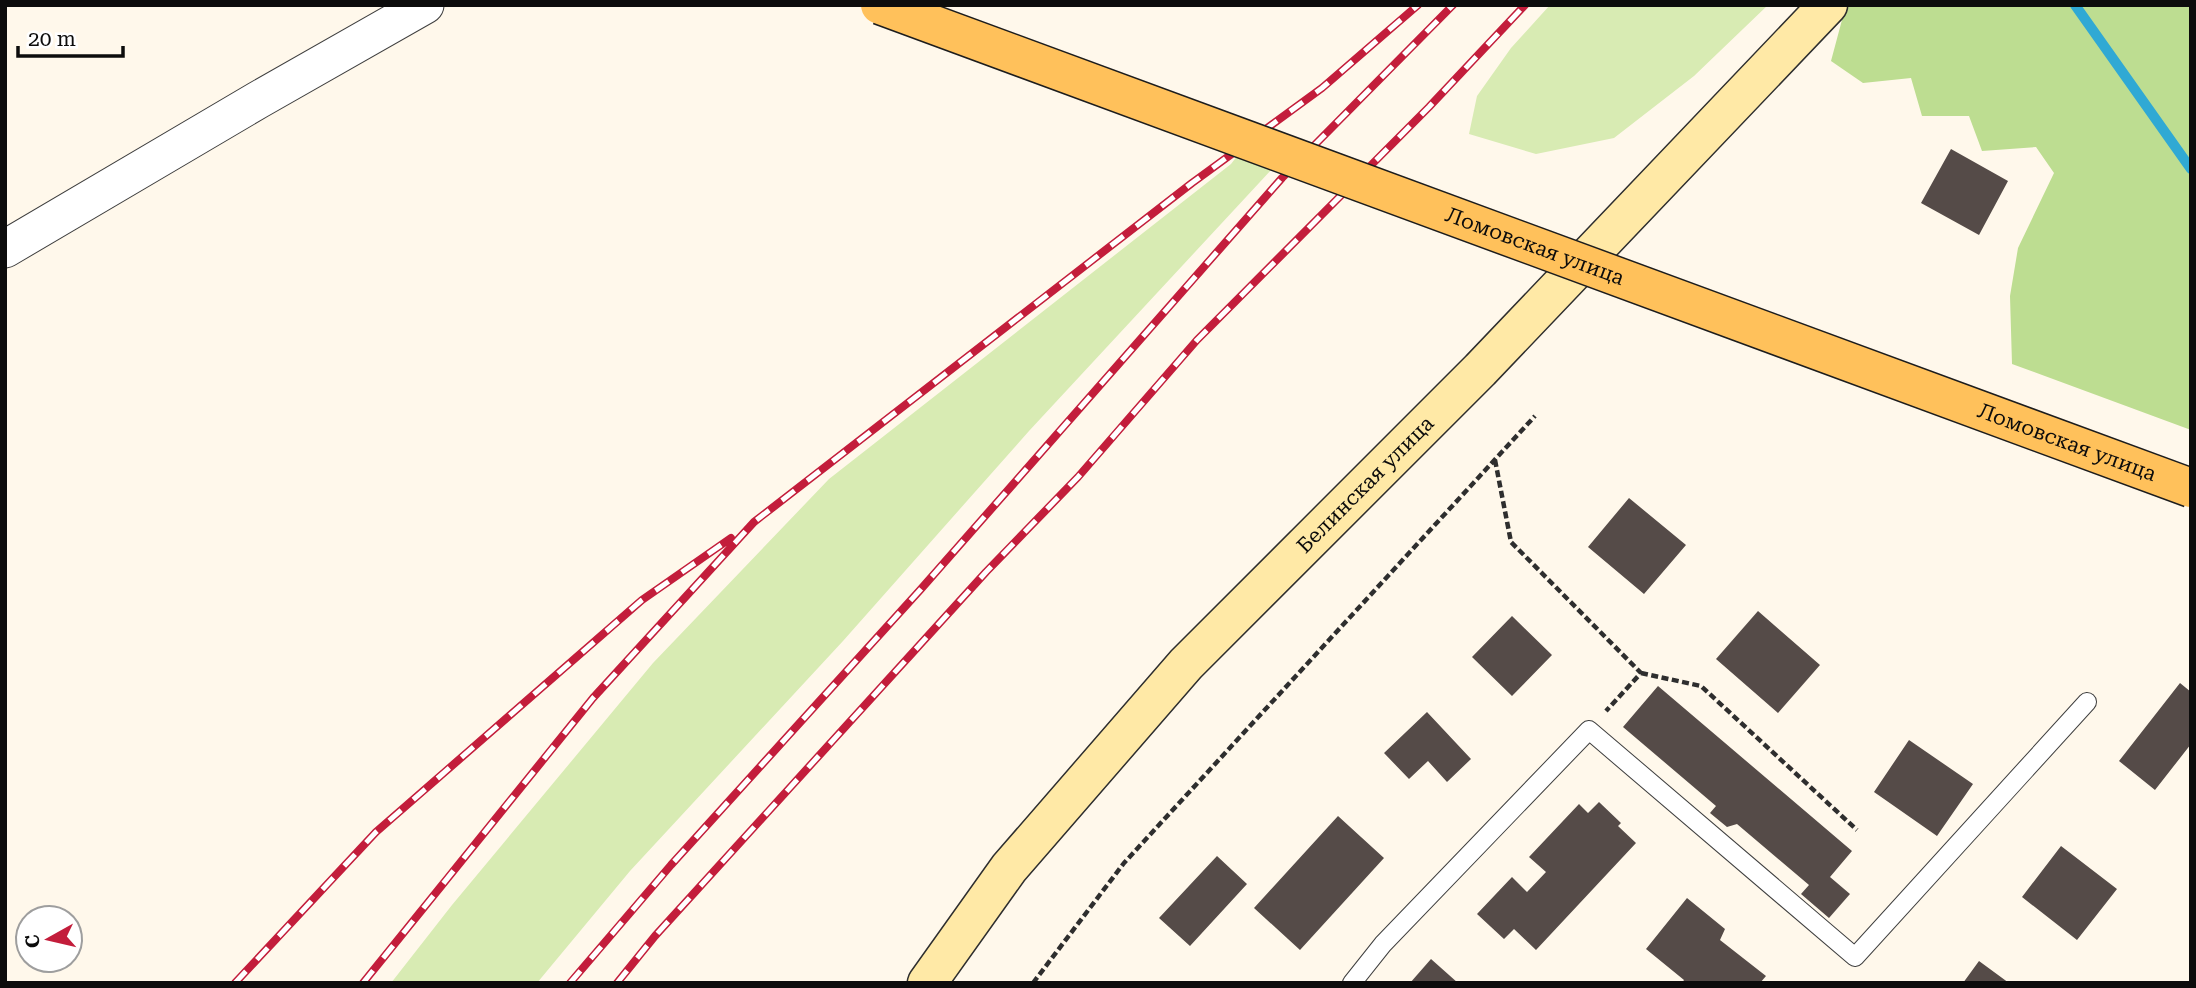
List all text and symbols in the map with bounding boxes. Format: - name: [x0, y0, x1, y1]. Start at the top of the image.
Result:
- scale bar: [18, 14, 122, 58]
- text: 20 m: [28, 27, 76, 51]
- street label: Ломовская улица: [1442, 202, 1628, 290]
- street label: Ломовская улица: [1974, 398, 2160, 486]
- street label: Белинская улица: [1292, 411, 1439, 558]
- north arrow: [14, 904, 84, 974]
- text: С: [20, 933, 45, 949]

